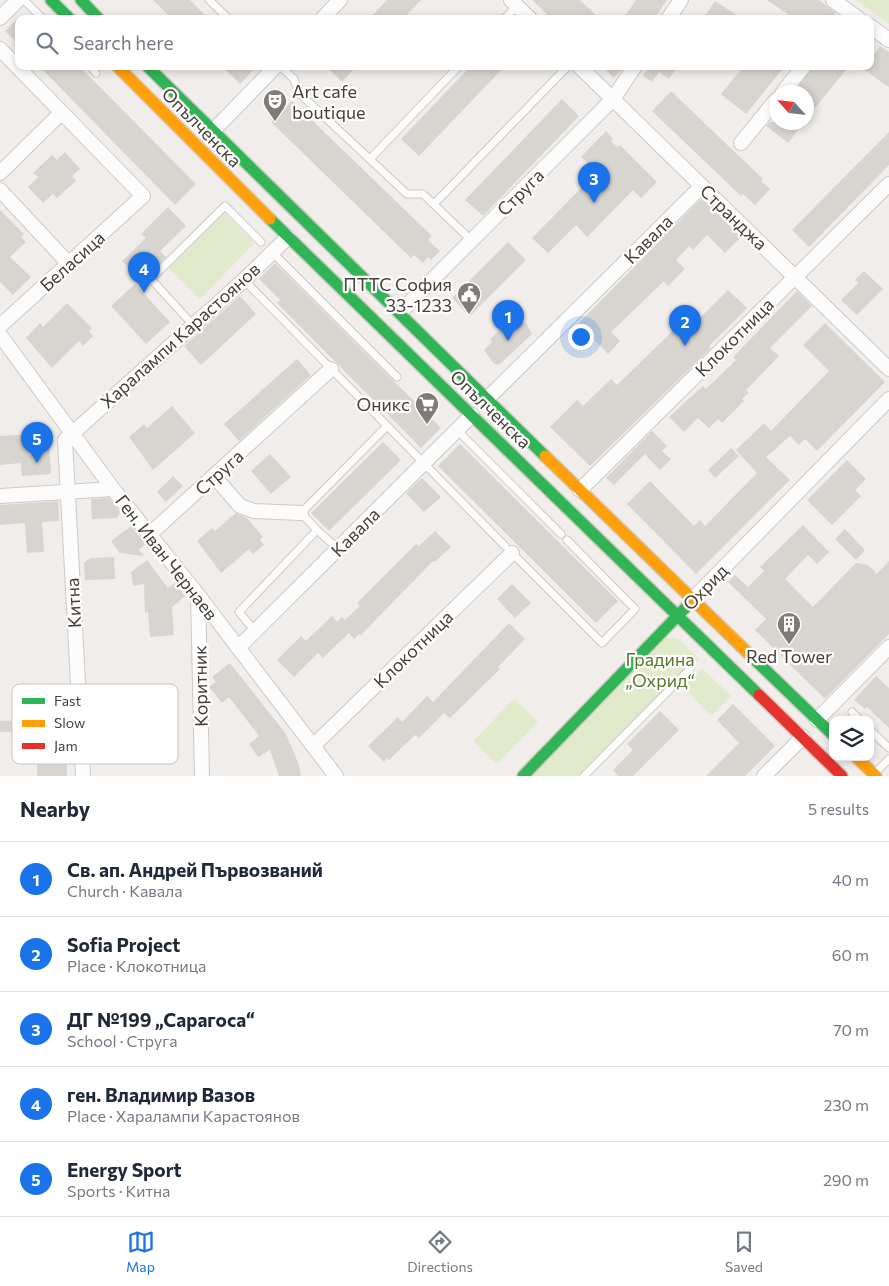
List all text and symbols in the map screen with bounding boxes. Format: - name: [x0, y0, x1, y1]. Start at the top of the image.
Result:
- search box: [15, 15, 874, 70]
- icon: search: [33, 29, 61, 57]
- text: Search here: [73, 31, 173, 54]
- place label: Art cafe boutique: [292, 80, 366, 123]
- street label: Опълченска: [158, 83, 246, 171]
- north arrow: [769, 85, 814, 130]
- theatre icon: Art cafe boutique: [262, 88, 288, 122]
- pin: 3: [578, 162, 610, 203]
- street label: Струга: [492, 164, 548, 220]
- street label: Странджа: [696, 180, 772, 254]
- street label: Кавала: [619, 210, 677, 268]
- street label: Беласица: [35, 226, 109, 296]
- pin: 4: [128, 252, 160, 293]
- street label: Харалампи Карастоянов: [96, 257, 264, 413]
- place label: ПТТС София 33-1233: [343, 273, 452, 316]
- public building icon: ПТТС София 33-1233: [456, 281, 482, 315]
- street label: Клокотница: [690, 293, 778, 381]
- pin: 1: [492, 300, 524, 341]
- pin: 2: [669, 305, 701, 346]
- your location: [568, 324, 594, 350]
- street label: Опълченска: [446, 365, 536, 453]
- supermarket icon: Оникс: [414, 391, 440, 425]
- place label: Оникс: [357, 393, 410, 415]
- pin: 5: [21, 422, 53, 463]
- street label: Струга: [190, 445, 248, 499]
- street label: Ген. Иван Чернаев: [111, 490, 223, 624]
- street label: Кавала: [326, 503, 384, 561]
- street label: Охрид: [678, 559, 732, 615]
- street label: Китна: [61, 577, 85, 629]
- street label: Клокотница: [369, 606, 457, 692]
- building icon: Red Tower: [776, 611, 802, 645]
- street label: Коритник: [188, 645, 212, 727]
- place label: Red Tower: [746, 645, 832, 667]
- park label: Градина „Охрид“: [625, 648, 695, 691]
- legend: [12, 684, 178, 764]
- text: Fast: [54, 692, 81, 709]
- text: Slow: [54, 714, 85, 731]
- map controls: [829, 716, 874, 761]
- button: layers: [829, 716, 874, 761]
- text: Jam: [54, 737, 78, 754]
- text: Nearby: [20, 796, 90, 821]
- text: 5 results: [808, 799, 869, 818]
- text: Св. ап. Андрей Първозваний: [67, 858, 323, 881]
- text: 1: [32, 870, 40, 889]
- text: 40 m: [832, 870, 869, 889]
- text: Church · Кавала: [67, 881, 183, 900]
- text: Sofia Project: [67, 933, 180, 956]
- text: 2: [31, 945, 41, 964]
- text: 60 m: [832, 945, 869, 964]
- text: Place · Клокотница: [67, 956, 206, 975]
- text: ДГ №199 „Сарагоса“: [67, 1008, 255, 1031]
- text: 3: [31, 1020, 41, 1039]
- text: 70 m: [833, 1020, 869, 1039]
- text: School · Струга: [67, 1031, 178, 1050]
- text: ген. Владимир Вазов: [67, 1083, 255, 1106]
- text: 4: [31, 1095, 41, 1114]
- text: 230 m: [824, 1095, 869, 1114]
- text: Place · Харалампи Карастоянов: [67, 1106, 300, 1125]
- text: Energy Sport: [67, 1158, 182, 1181]
- text: 5: [31, 1170, 41, 1189]
- text: 290 m: [823, 1170, 869, 1189]
- text: Sports · Китна: [67, 1181, 170, 1200]
- tab: Map: [126, 1228, 155, 1275]
- tab: Directions: [407, 1228, 473, 1275]
- tab: Saved: [725, 1228, 763, 1275]

